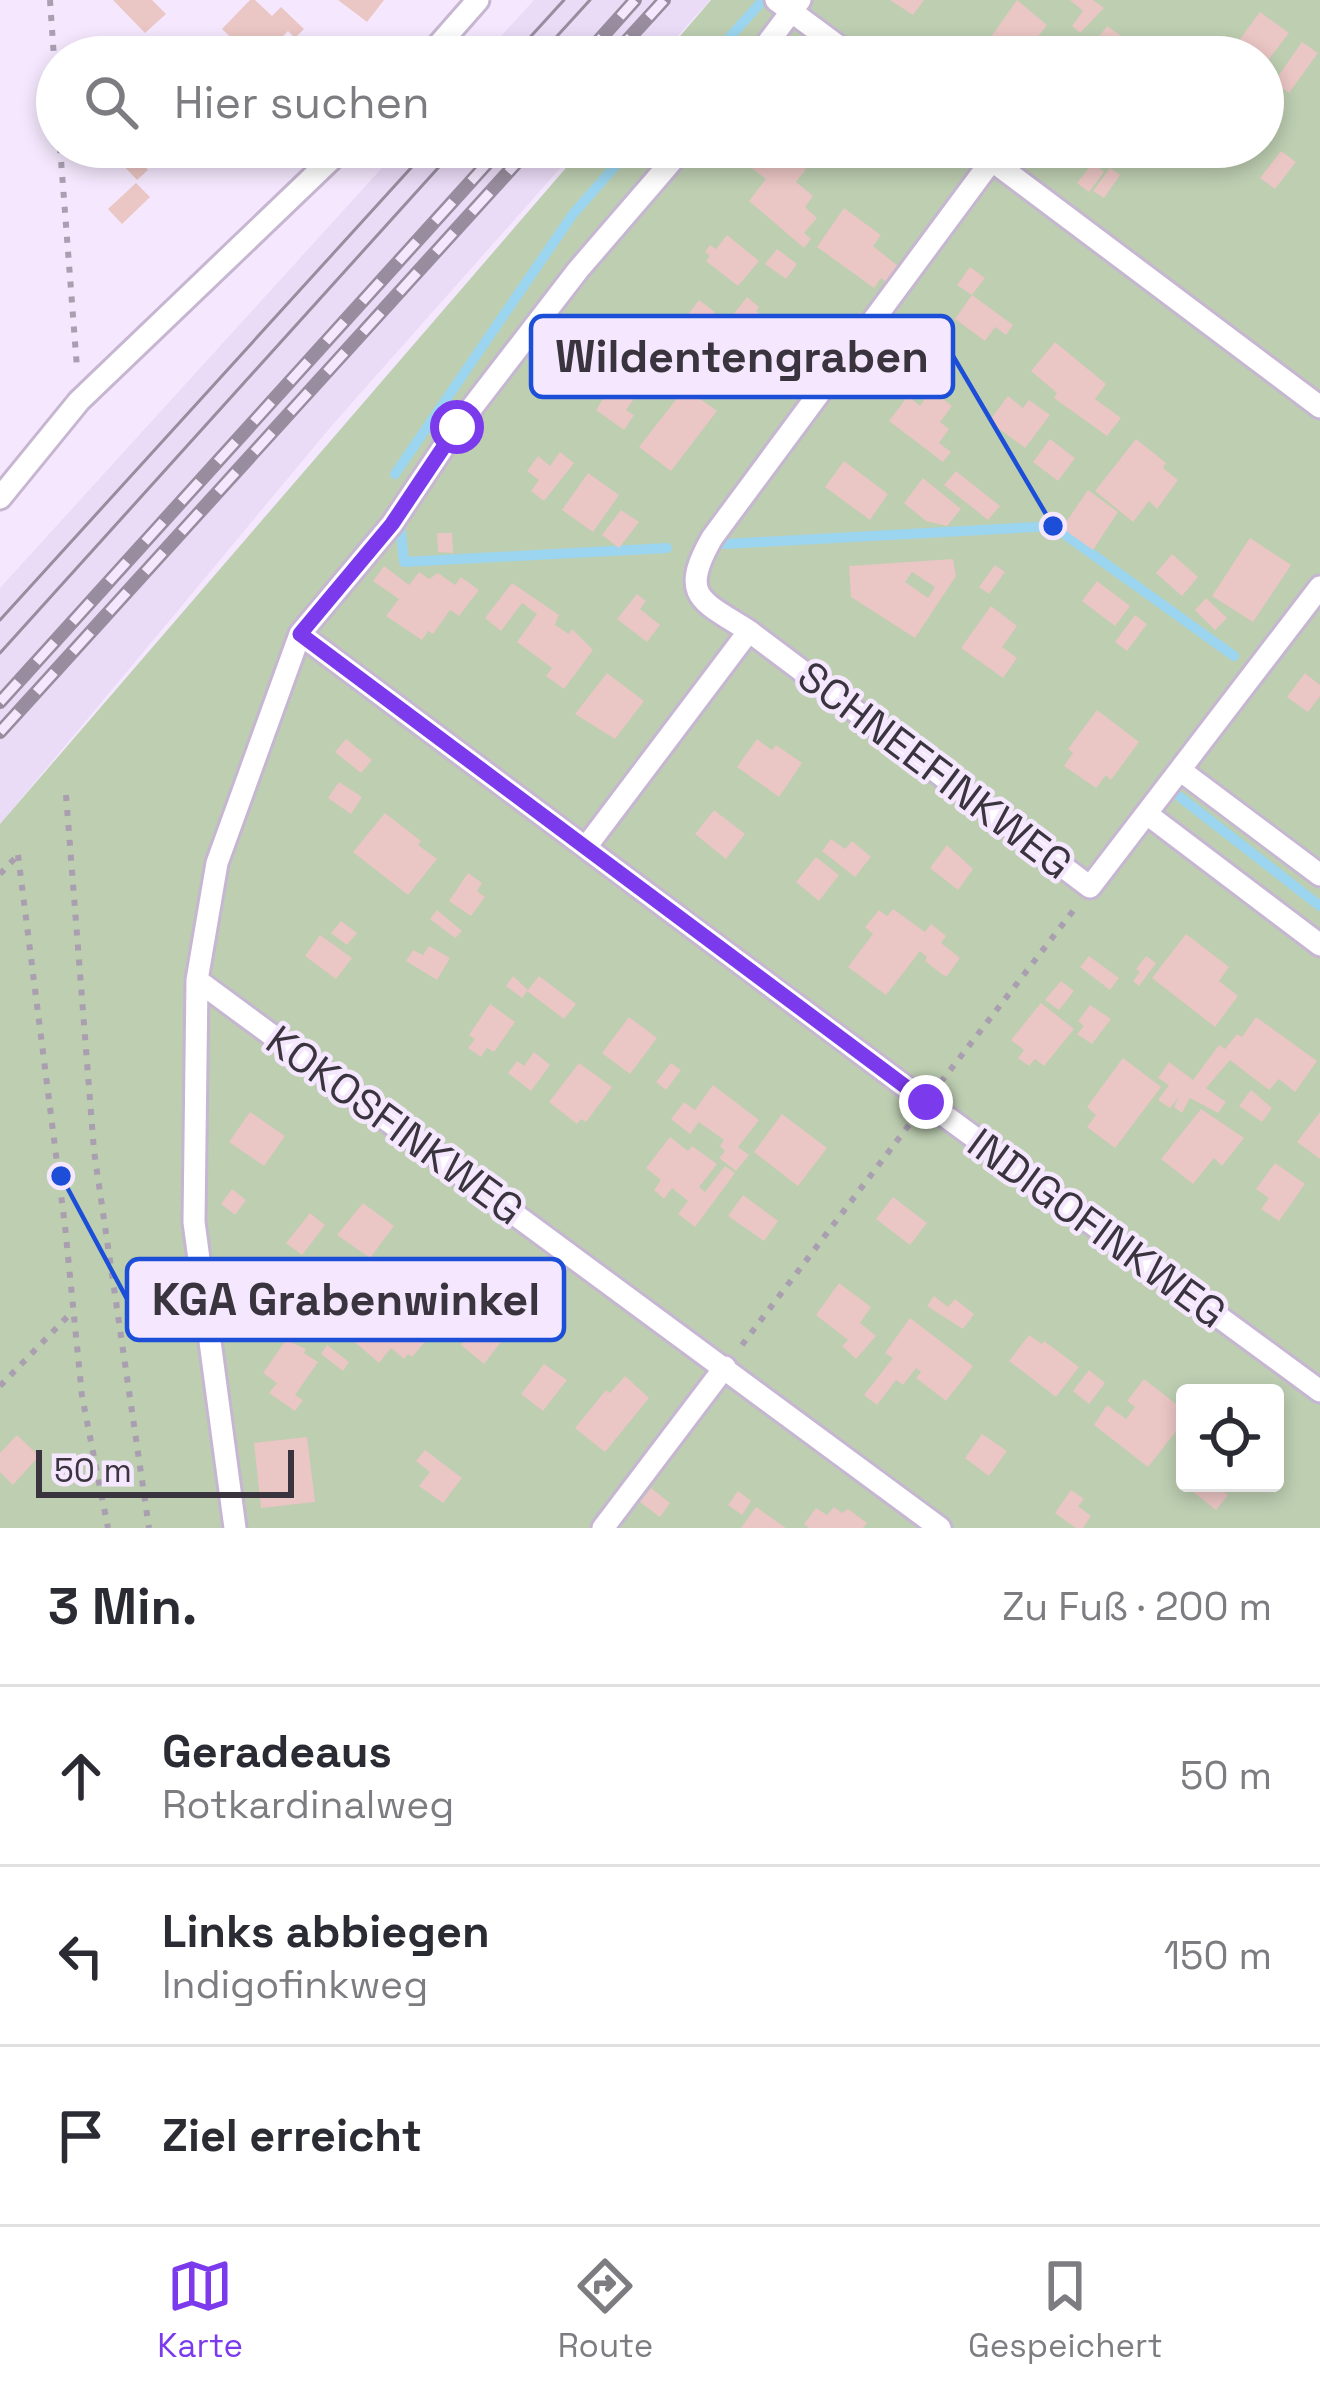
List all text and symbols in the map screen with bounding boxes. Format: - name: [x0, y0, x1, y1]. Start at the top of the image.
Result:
- search box: [36, 36, 1284, 168]
- icon: search: [78, 69, 144, 135]
- text: Hier suchen: [174, 74, 430, 131]
- callout: Wildentengraben: [531, 316, 953, 397]
- text: Wildentengraben: [555, 328, 929, 385]
- route start: [430, 400, 484, 454]
- street label: SCHNEEFINKWEG: [787, 650, 1083, 890]
- street label: KOKOSFINKWEG: [256, 1014, 534, 1236]
- route end: [899, 1075, 953, 1129]
- street label: INDIGOFINKWEG: [957, 1116, 1237, 1340]
- callout: KGA Grabenwinkel: [127, 1259, 564, 1340]
- text: KGA Grabenwinkel: [152, 1271, 540, 1328]
- map controls: [1176, 1384, 1284, 1492]
- button: locate: [1176, 1384, 1284, 1492]
- scale bar: [36, 1444, 294, 1497]
- text: 50 m: [54, 1450, 132, 1492]
- text: 3 Min.: [48, 1574, 197, 1639]
- text: Zu Fuß · 200 m: [1002, 1582, 1272, 1631]
- text: Geradeaus: [162, 1723, 392, 1780]
- icon: ahead: [48, 1743, 114, 1809]
- text: 50 m: [1180, 1751, 1272, 1800]
- text: Rotkardinalweg: [162, 1780, 454, 1829]
- text: Links abbiegen: [162, 1903, 490, 1960]
- icon: left: [48, 1923, 114, 1989]
- text: 150 m: [1164, 1931, 1272, 1980]
- text: Indigofinkweg: [162, 1960, 428, 2009]
- icon: arrive: [48, 2103, 114, 2169]
- text: Ziel erreicht: [162, 2107, 422, 2164]
- tab: Karte: [157, 2253, 243, 2367]
- tab: Route: [558, 2253, 653, 2367]
- tab: Gespeichert: [968, 2253, 1163, 2367]

